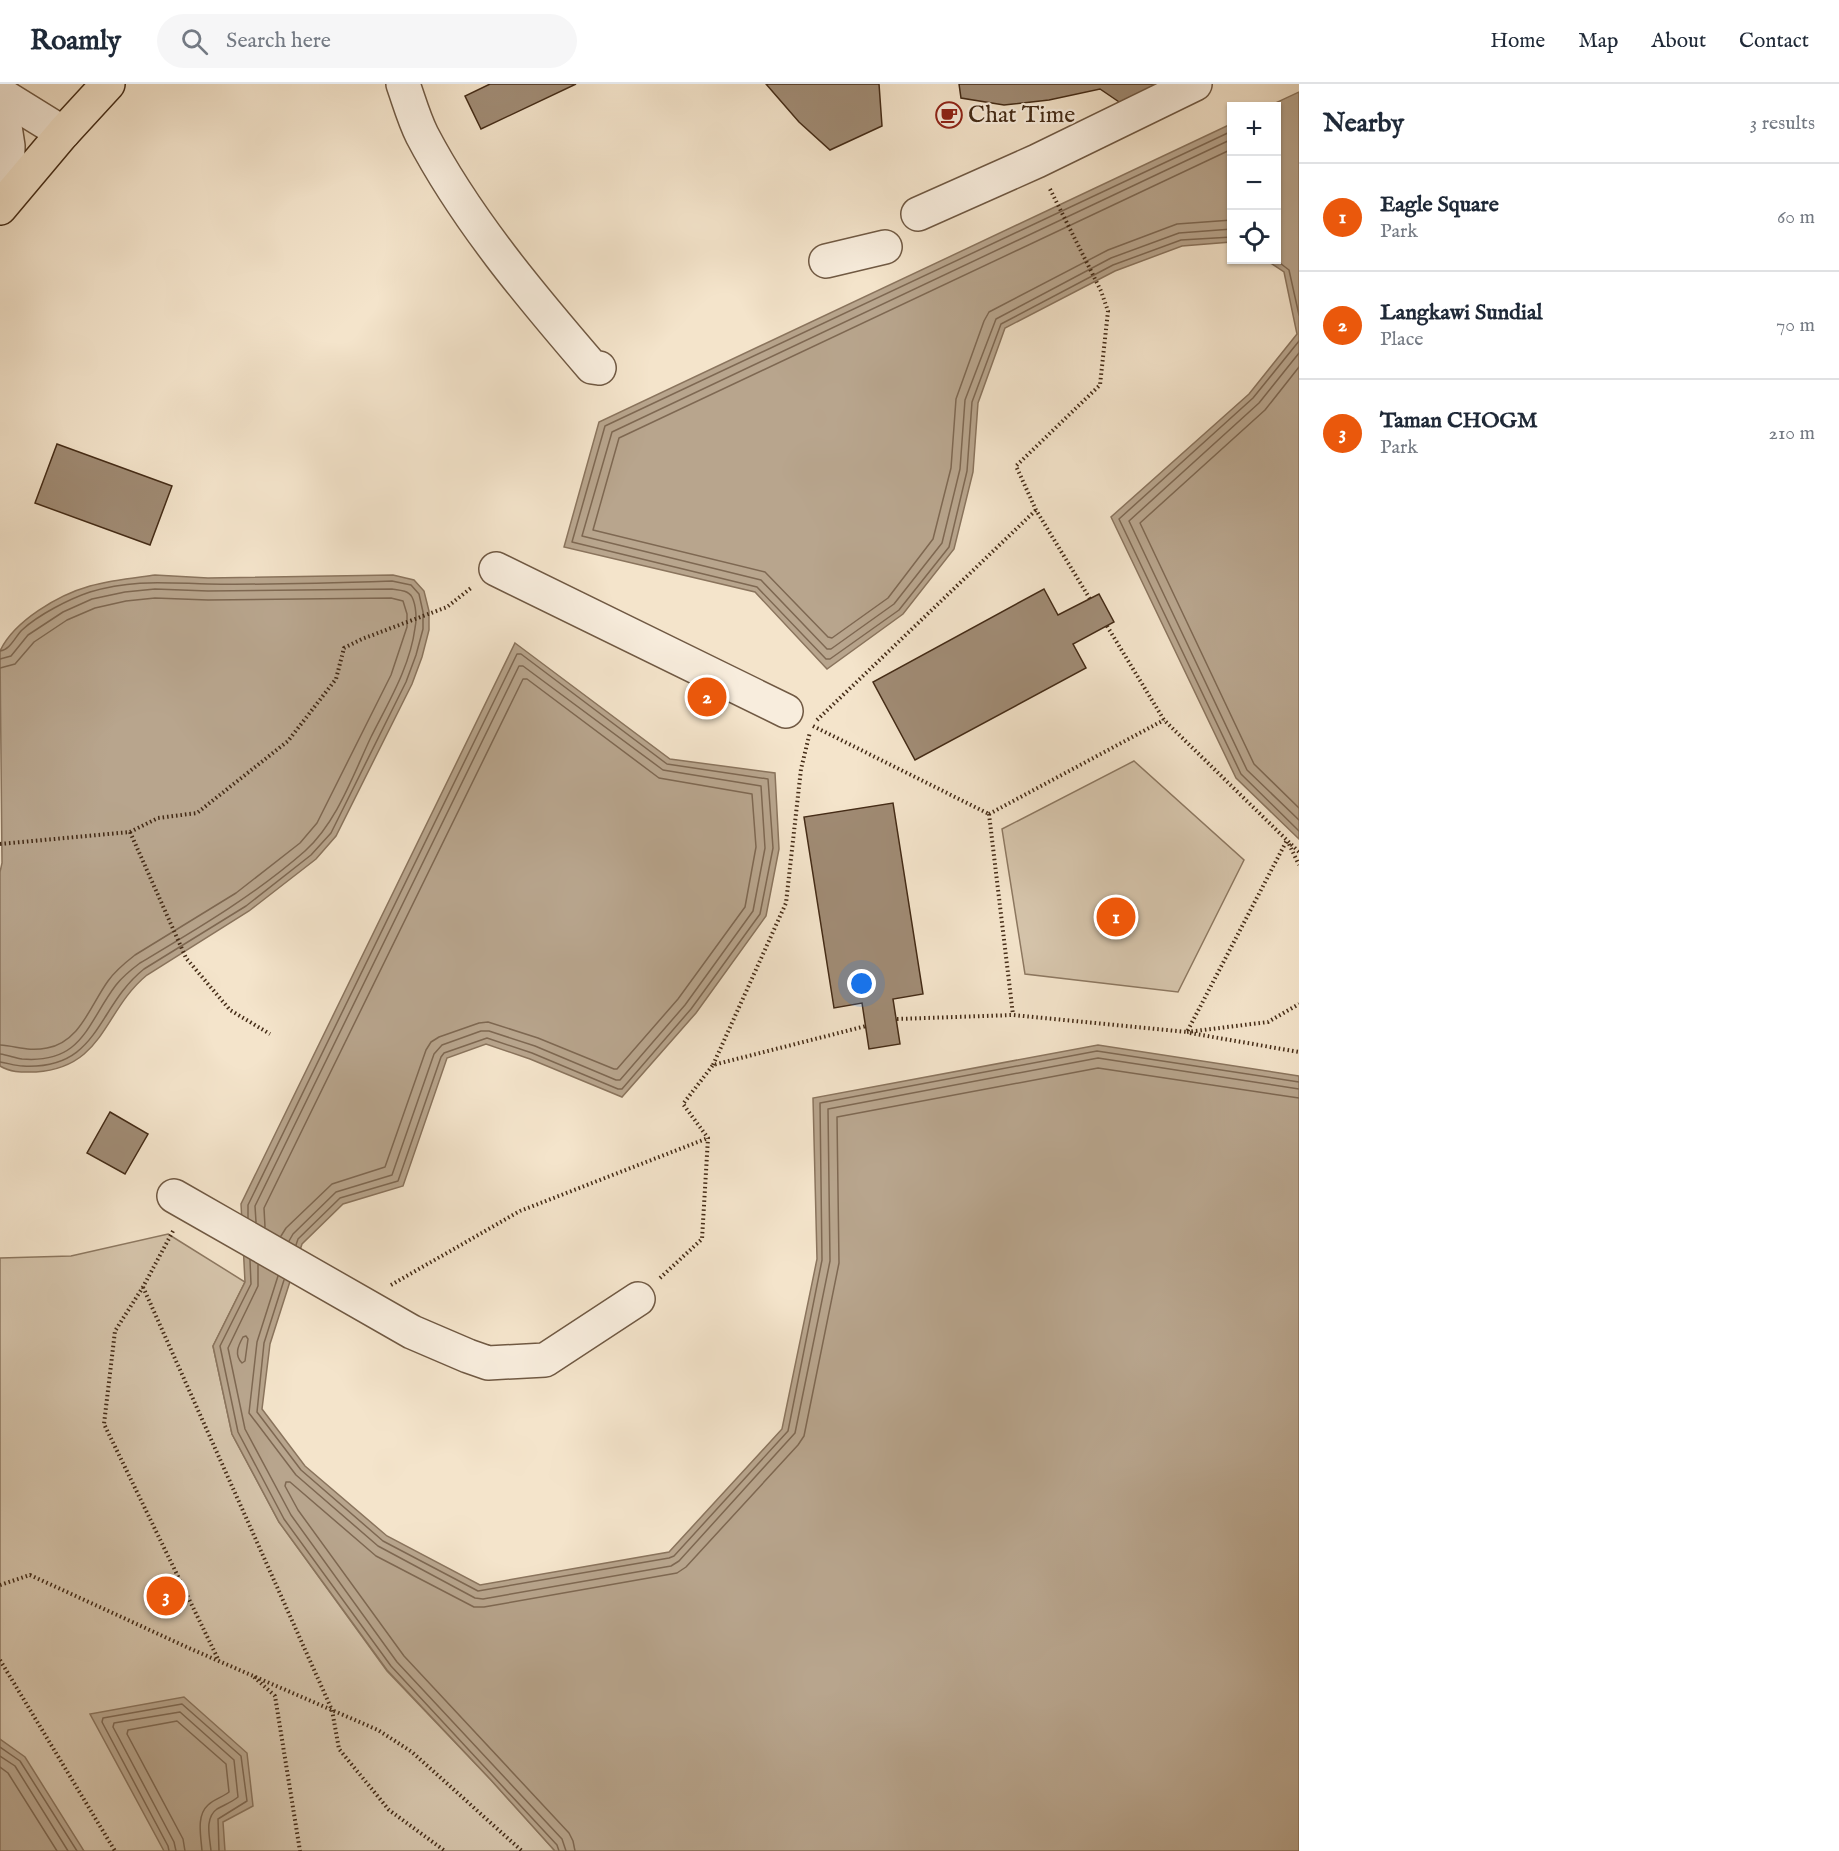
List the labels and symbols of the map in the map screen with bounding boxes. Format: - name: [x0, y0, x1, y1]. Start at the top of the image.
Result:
- cafe icon: Chat Time: [934, 100, 964, 130]
- place label: Chat Time: [968, 100, 1075, 131]
- pin: 2: [688, 674, 726, 720]
- pin: 1: [1096, 894, 1136, 940]
- your location: [847, 969, 876, 998]
- pin: 3: [146, 1574, 186, 1618]

